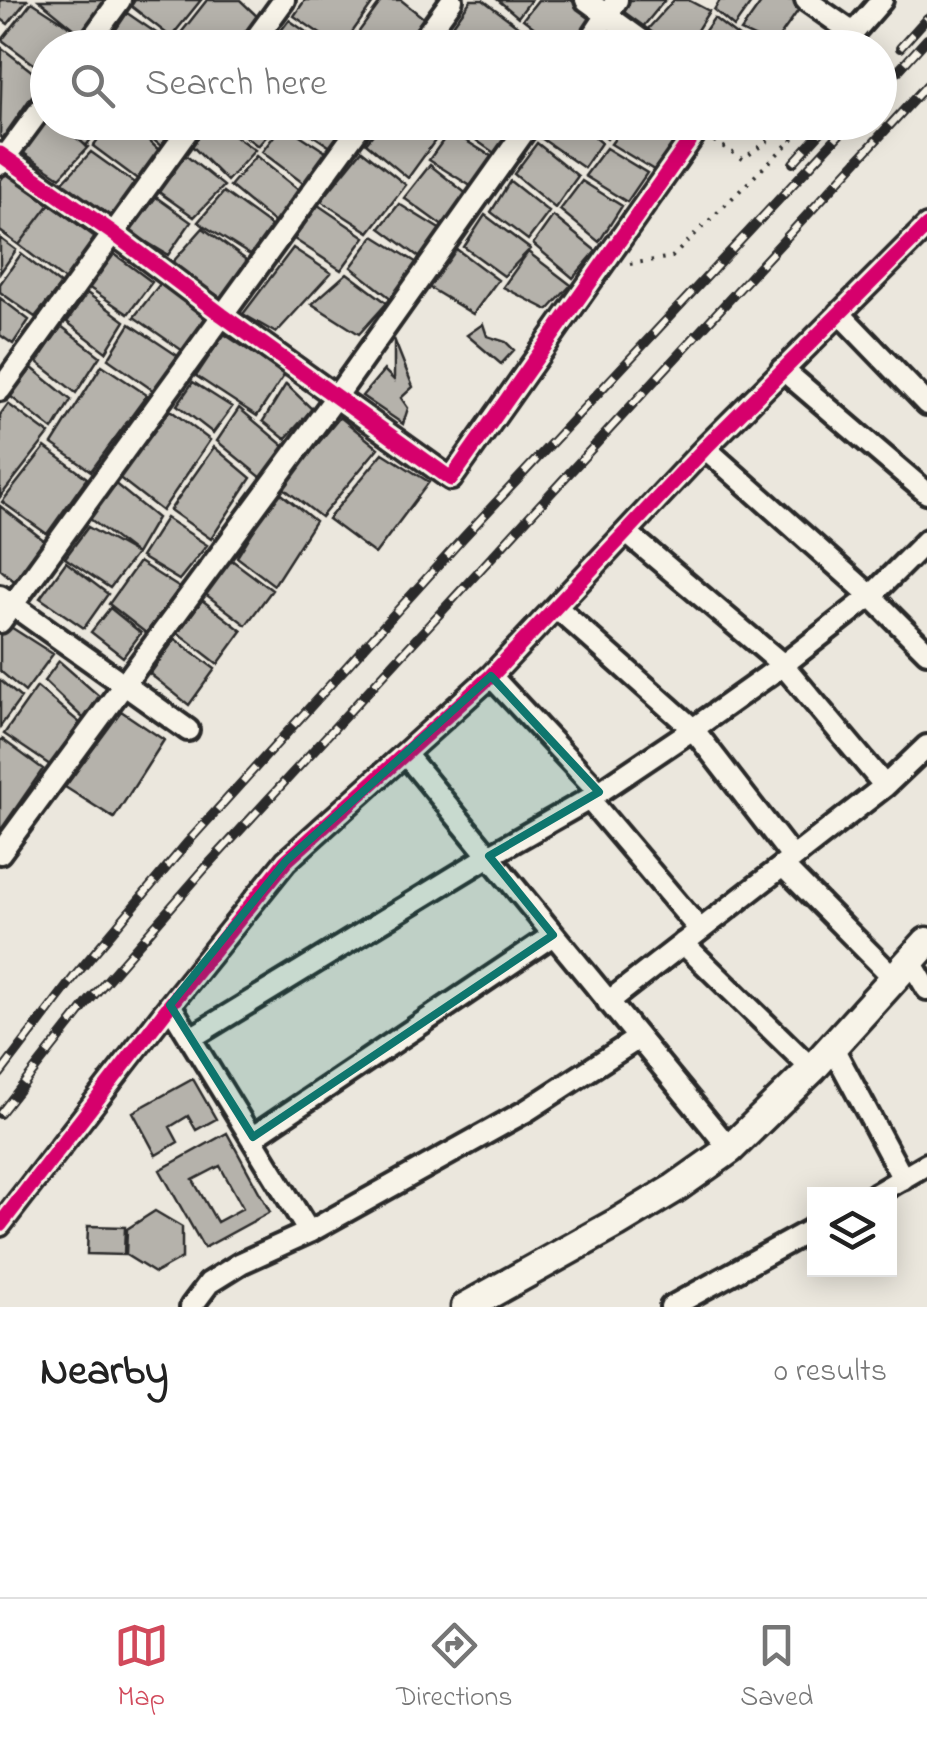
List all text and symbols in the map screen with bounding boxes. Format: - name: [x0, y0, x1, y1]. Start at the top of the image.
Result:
- search box: [30, 30, 897, 140]
- text: Search here: [145, 57, 327, 113]
- icon: search: [65, 58, 120, 113]
- map controls: [807, 1187, 897, 1277]
- button: layers: [807, 1187, 897, 1277]
- text: Nearby: [40, 1342, 168, 1403]
- text: 0 results: [774, 1349, 887, 1396]
- tab: Map: [114, 1618, 169, 1719]
- tab: Directions: [396, 1618, 513, 1719]
- tab: Saved: [740, 1618, 813, 1719]

